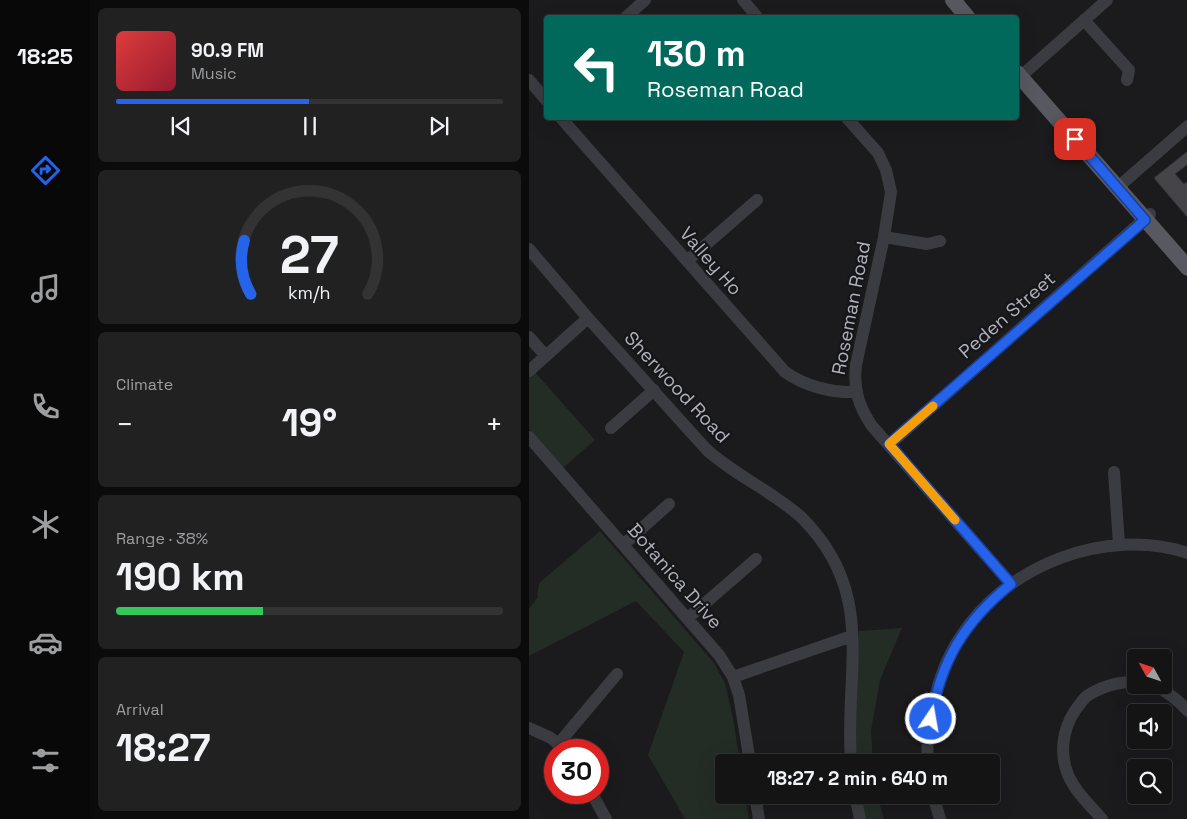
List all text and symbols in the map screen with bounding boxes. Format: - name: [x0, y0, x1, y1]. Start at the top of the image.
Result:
- text: 130 m: [647, 32, 746, 76]
- icon: left: [564, 35, 629, 100]
- text: 90.9 FM: [191, 38, 264, 63]
- text: 18:25: [17, 42, 73, 70]
- text: Music: [191, 63, 237, 84]
- text: Roseman Road: [647, 75, 804, 103]
- icon: previous: [167, 112, 195, 140]
- icon: pause: [296, 112, 324, 140]
- icon: next: [425, 112, 453, 140]
- pin: [1054, 118, 1096, 160]
- icon: arrive: [1061, 125, 1089, 153]
- icon: directions: [28, 153, 63, 188]
- street label: Valley Ho: [674, 221, 748, 301]
- text: 27: [280, 222, 339, 288]
- street label: Roseman Road: [826, 239, 876, 377]
- street label: Peden Street: [953, 266, 1061, 364]
- icon: music: [28, 271, 63, 306]
- text: km/h: [288, 281, 331, 304]
- street label: Sherwood Road: [619, 326, 735, 448]
- text: Climate: [116, 374, 173, 395]
- icon: phone: [28, 389, 63, 424]
- text: 19°: [282, 399, 337, 447]
- text: −: [116, 406, 133, 442]
- text: +: [486, 406, 503, 442]
- icon: climate: [28, 507, 63, 542]
- street label: Botanica Drive: [622, 518, 728, 634]
- text: Range · 38%: [116, 528, 208, 549]
- text: 190 km: [116, 553, 245, 601]
- icon: car: [28, 625, 63, 660]
- north arrow: [1127, 649, 1171, 694]
- map controls: [1127, 649, 1172, 804]
- position arrow: [904, 692, 956, 744]
- text: Arrival: [116, 699, 164, 720]
- button: sound: [1127, 704, 1172, 749]
- text: 18:27: [116, 724, 211, 772]
- speed limit sign: 30: [544, 739, 609, 804]
- icon: filters: [28, 743, 63, 778]
- button: search: [1127, 759, 1172, 804]
- text: 18:27 · 2 min · 640 m: [767, 766, 948, 791]

